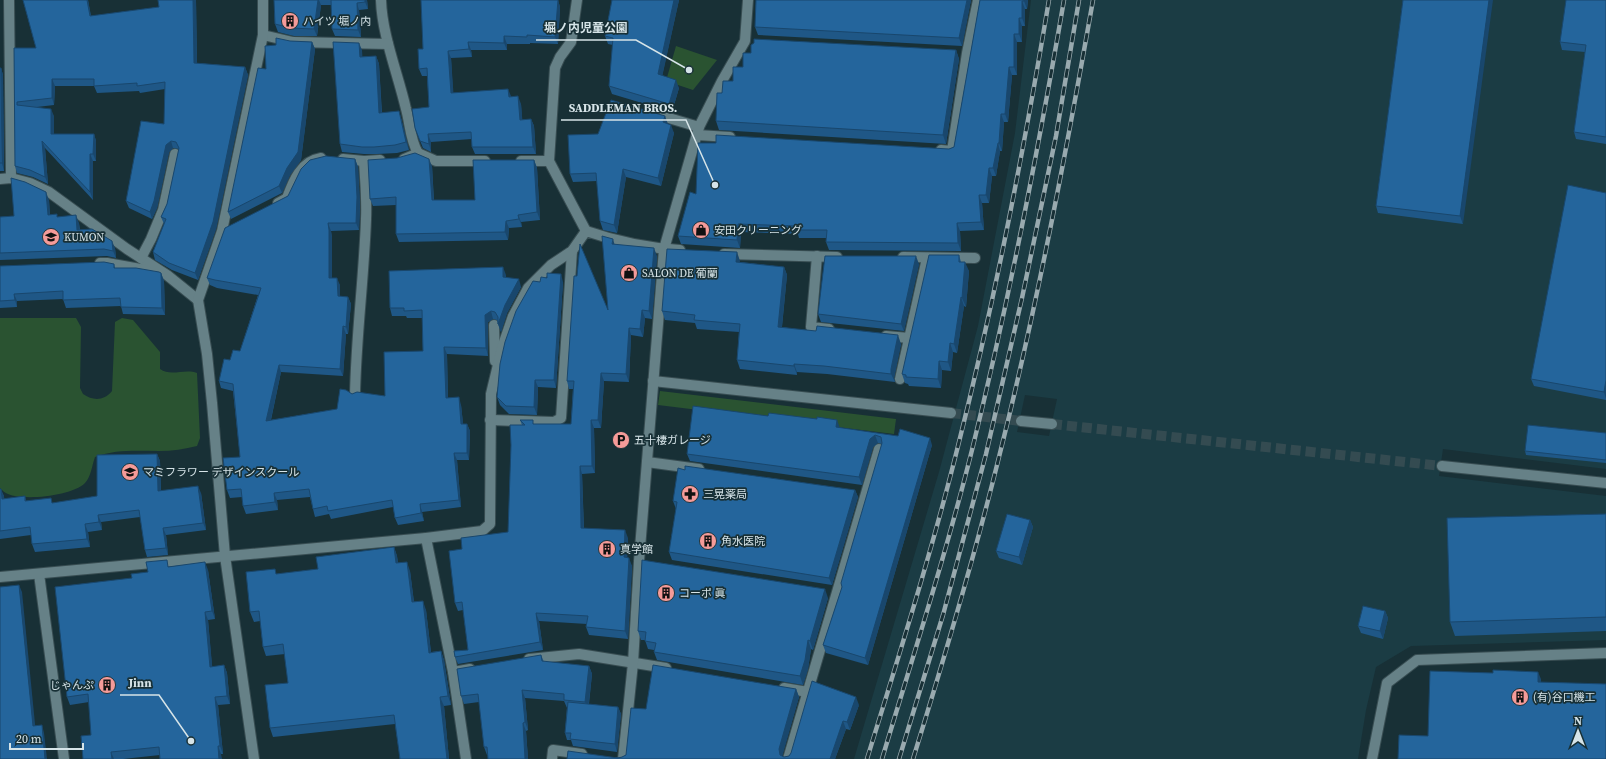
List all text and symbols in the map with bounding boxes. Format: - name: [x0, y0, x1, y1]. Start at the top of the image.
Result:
- building icon: ハイツ 堀ノ内: [280, 11, 300, 31]
- place label: ハイツ 堀ノ内: [303, 14, 371, 29]
- callout: 堀ノ内児童公園: [536, 16, 636, 40]
- text: 堀ノ内児童公園: [544, 20, 628, 36]
- callout: SADDLEMAN BROS.: [561, 96, 686, 120]
- text: SADDLEMAN BROS.: [569, 100, 677, 116]
- shop icon: 安田クリーニング: [691, 220, 711, 240]
- place label: 安田クリーニング: [714, 223, 802, 238]
- school or university icon: KUMON: [41, 227, 61, 247]
- place label: KUMON: [64, 230, 104, 245]
- shop icon: SALON DE 葡蘭: [619, 263, 639, 283]
- place label: SALON DE 葡蘭: [642, 266, 718, 281]
- parking icon: 五十棲ガレージ: [611, 430, 631, 450]
- place label: 五十棲ガレージ: [634, 433, 711, 448]
- school or university icon: マミフラワー デザインスクール: [120, 462, 140, 482]
- place label: マミフラワー デザインスクール: [143, 465, 299, 480]
- pharmacy icon: 三晃薬局: [680, 484, 700, 504]
- place label: 三晃薬局: [703, 487, 747, 502]
- building icon: 角水医院: [698, 531, 718, 551]
- place label: 角水医院: [721, 534, 765, 549]
- building icon: 真学館: [597, 539, 617, 559]
- place label: 真学館: [620, 542, 653, 557]
- building icon: コーポ 眞: [656, 583, 676, 603]
- place label: コーポ 眞: [679, 586, 726, 601]
- callout: Jinn: [120, 671, 159, 695]
- building icon: じゃんぷ: [97, 675, 117, 695]
- text: Jinn: [127, 675, 152, 691]
- place label: じゃんぷ: [50, 678, 94, 693]
- building icon: (有)谷口機工: [1510, 687, 1530, 707]
- place label: (有)谷口機工: [1533, 690, 1595, 705]
- north arrow: [1558, 711, 1598, 751]
- text: N: [1574, 714, 1582, 729]
- scale bar: [10, 725, 83, 751]
- text: 20 m: [16, 731, 42, 747]

